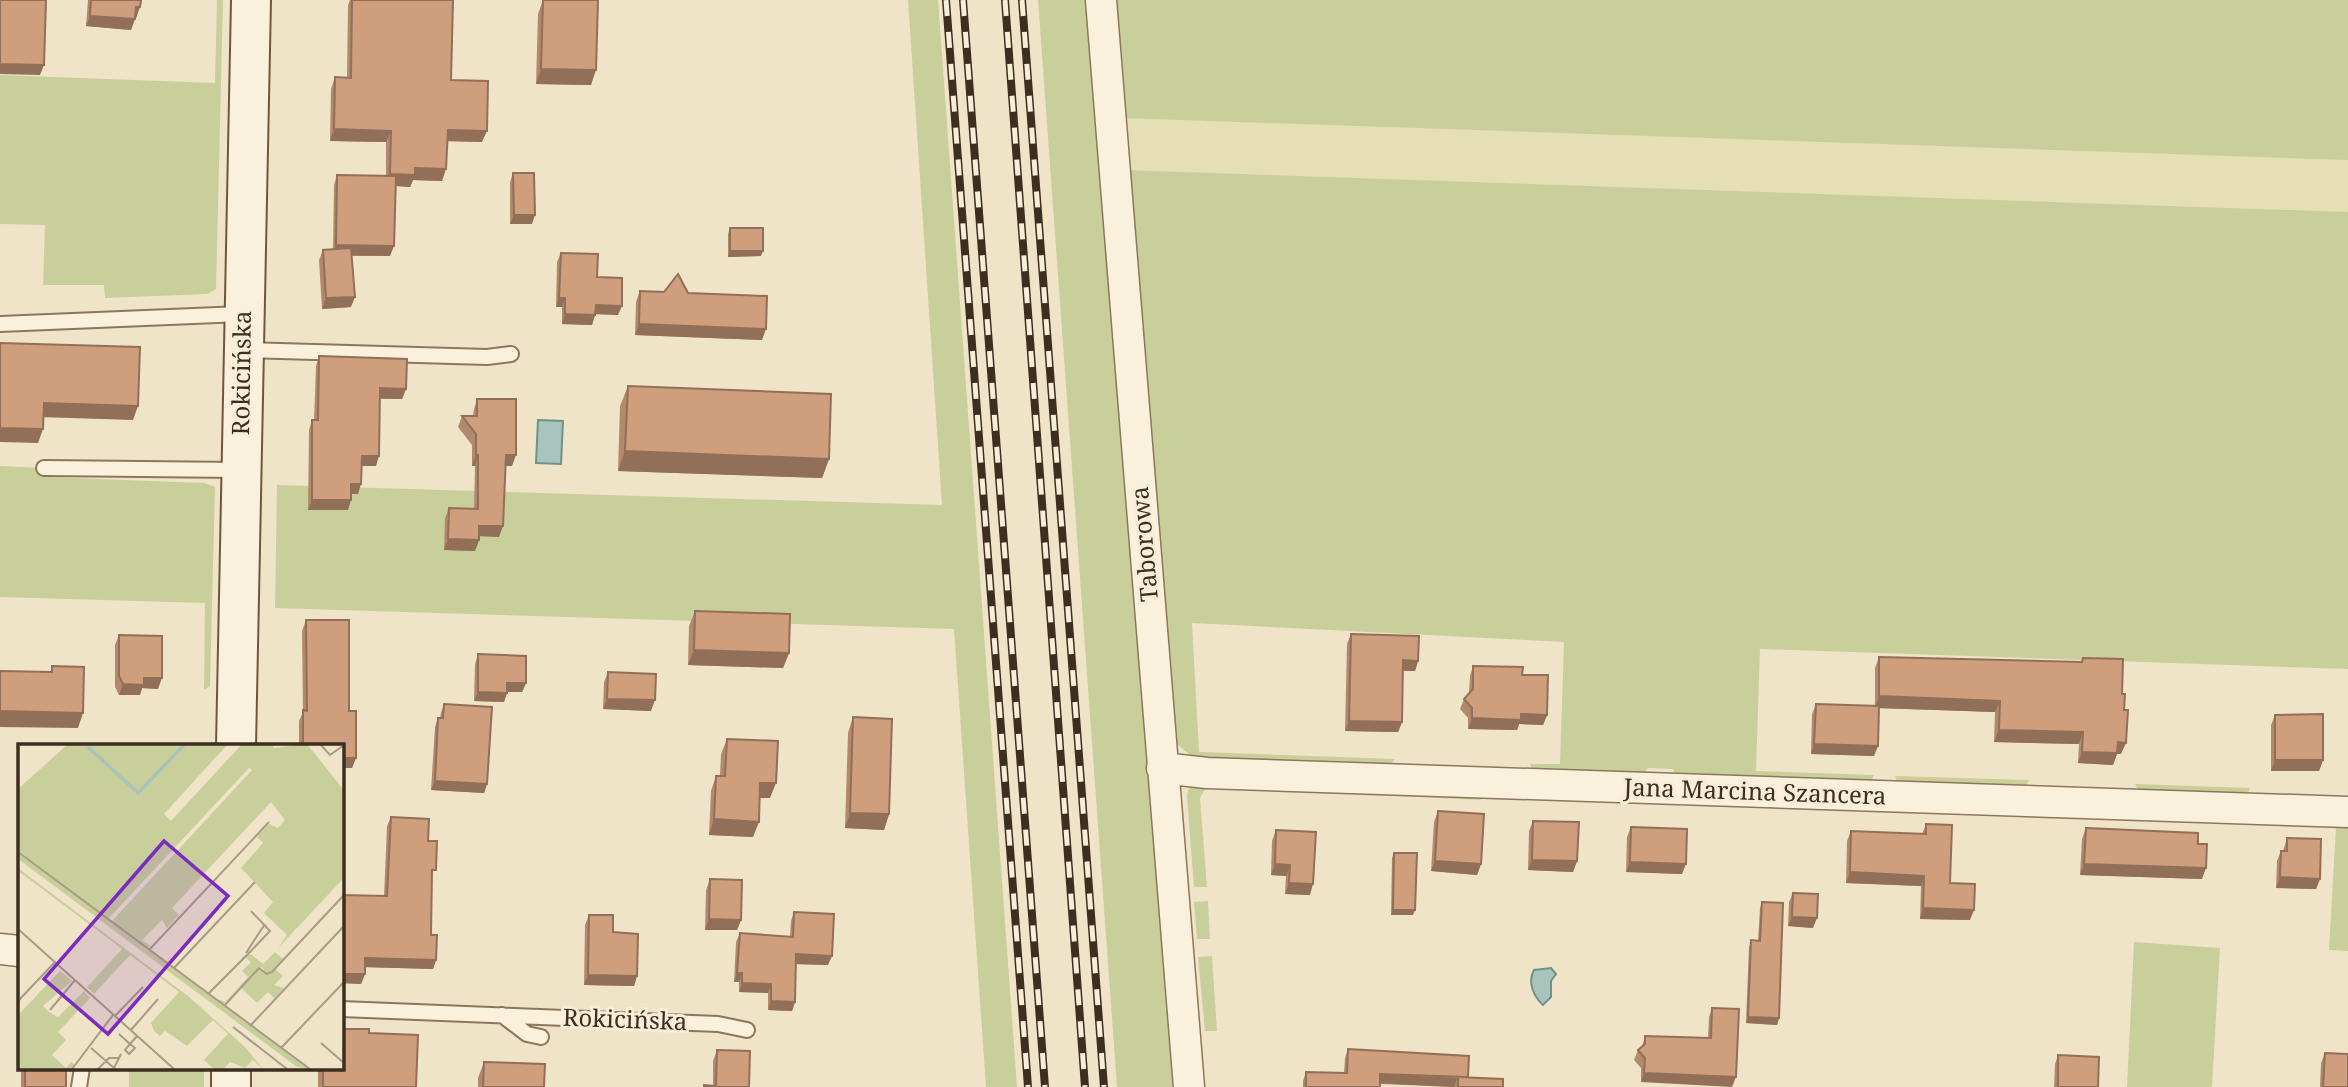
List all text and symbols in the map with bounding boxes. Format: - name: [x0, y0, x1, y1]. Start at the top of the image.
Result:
- street label: Rokicińska: [223, 310, 258, 436]
- street label: Taborowa: [1122, 485, 1165, 603]
- inset map: [18, 744, 343, 1070]
- street label: Jana Marcina Szancera: [1622, 769, 1887, 812]
- street label: Rokicińska: [562, 1000, 688, 1037]

